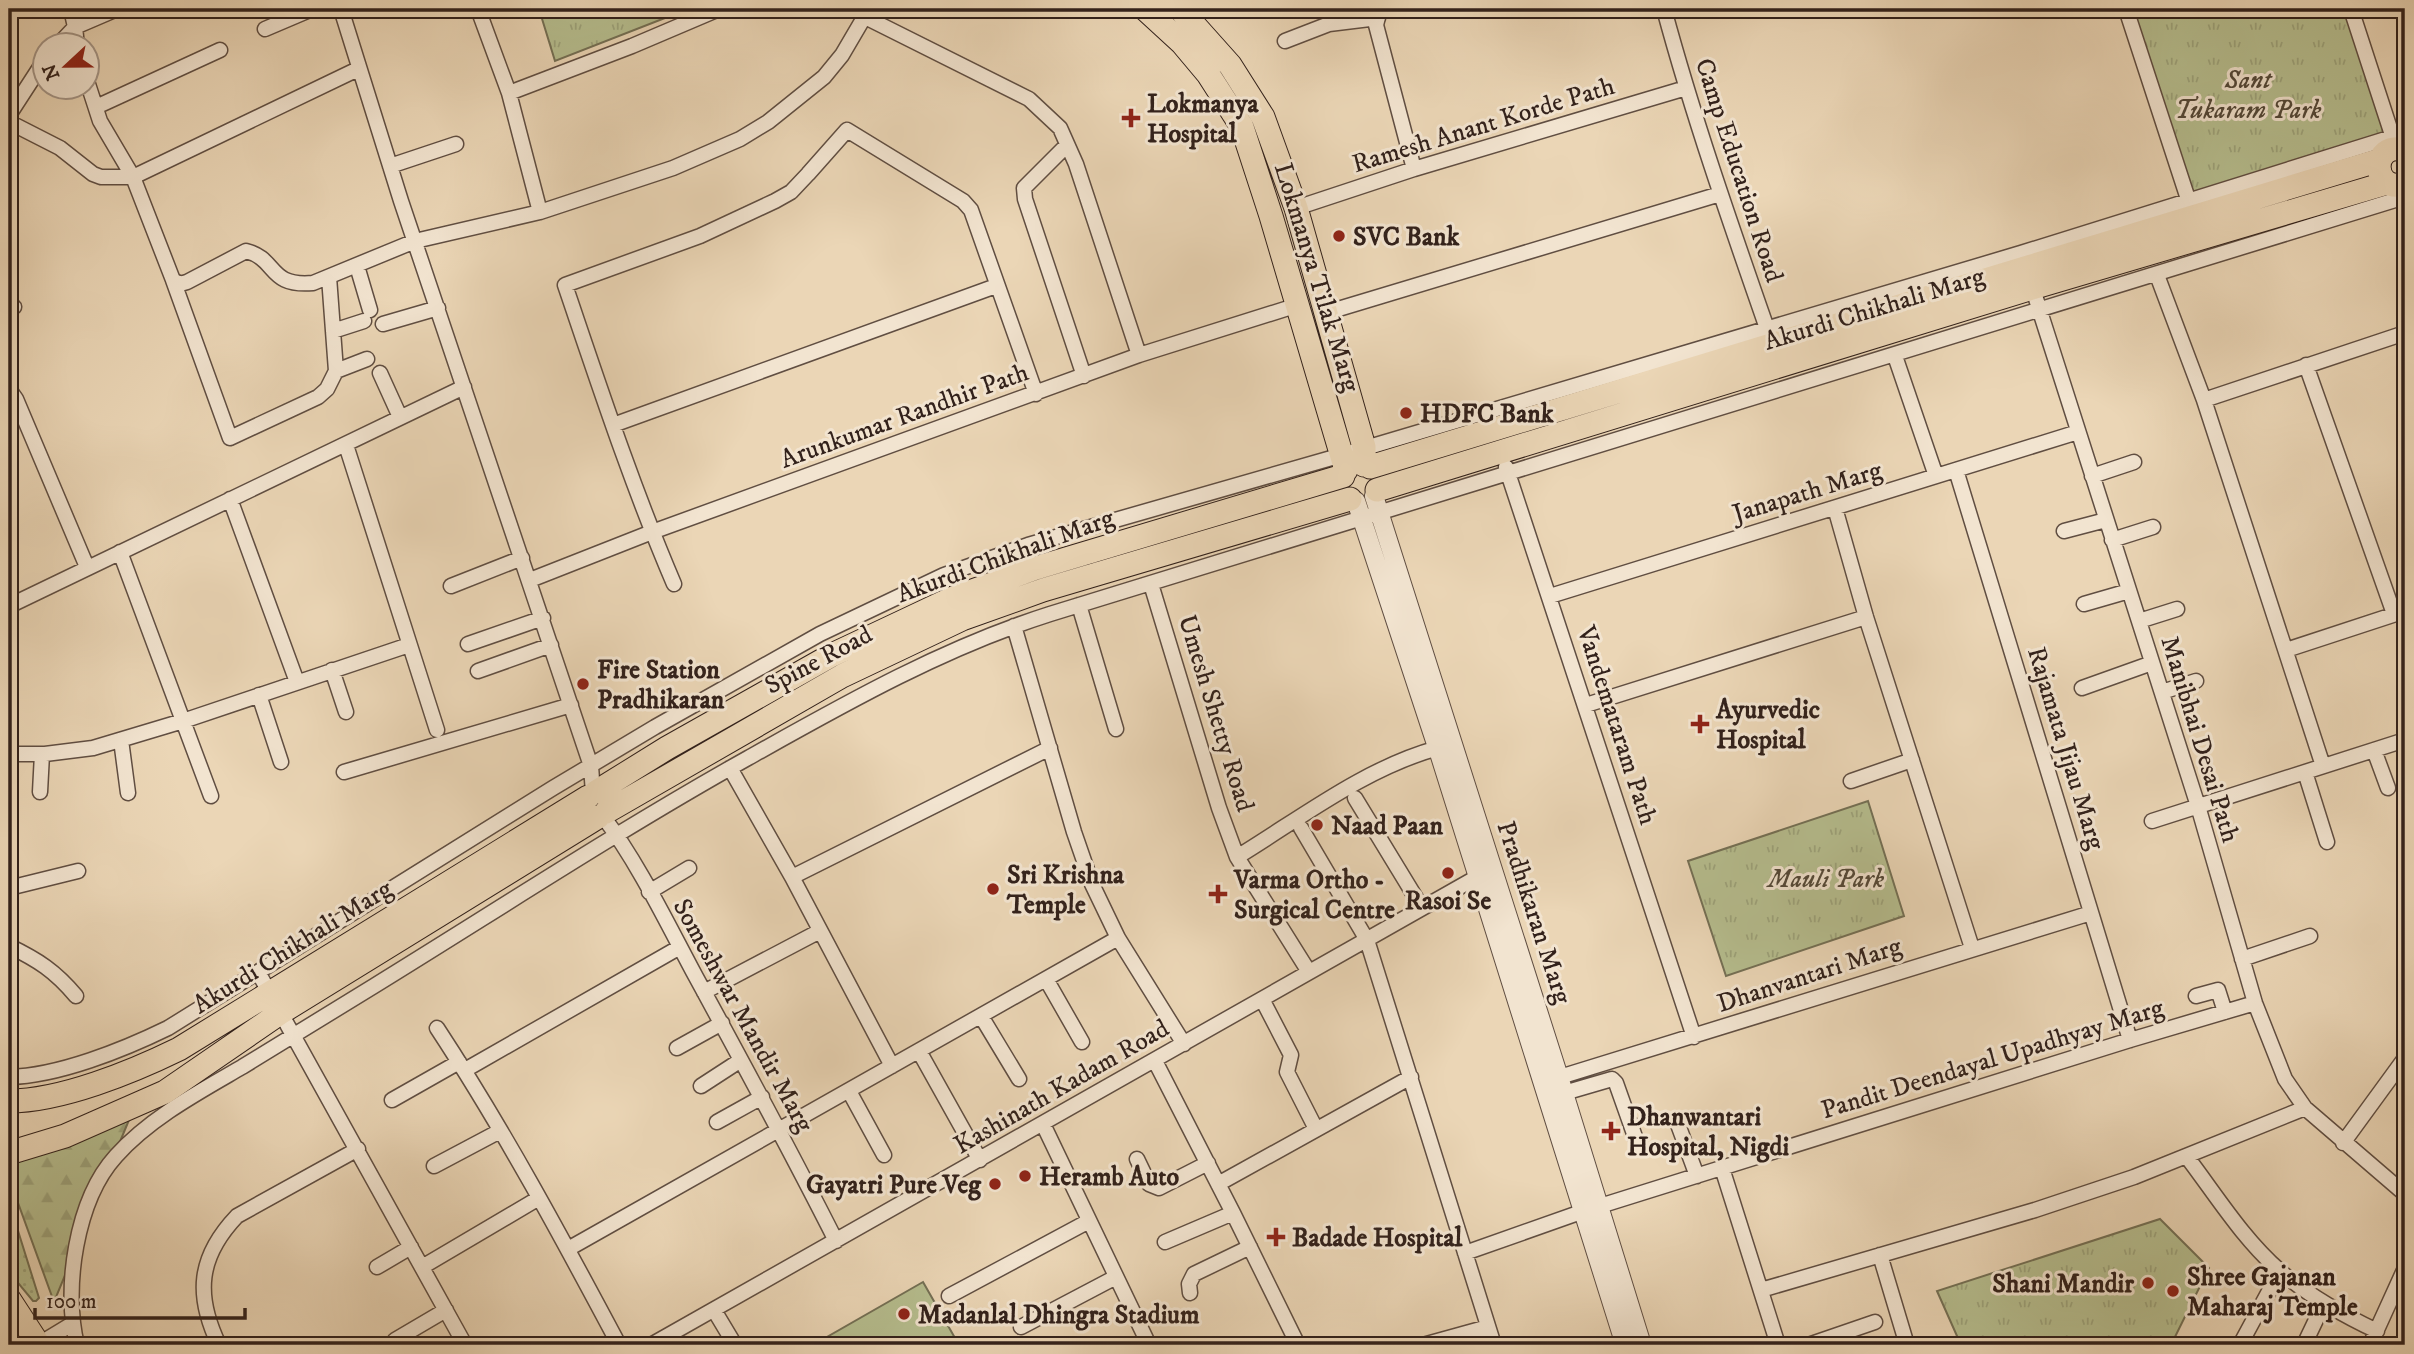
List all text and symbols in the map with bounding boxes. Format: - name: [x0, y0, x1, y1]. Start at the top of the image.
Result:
- north arrow: [32, 32, 102, 102]
- street label: Camp Education Road: [1687, 54, 1790, 287]
- text: N: [38, 60, 65, 83]
- park label: Sant Tukaram Park: [2175, 64, 2321, 127]
- street label: Ramesh Anant Korde Path: [1348, 70, 1619, 181]
- place label: Lokmanya Hospital: [1147, 88, 1260, 151]
- marker: Lokmanya Hospital: [1121, 108, 1141, 128]
- street label: Lokmanya Tilak Marg: [1266, 159, 1367, 396]
- place label: SVC Bank: [1353, 221, 1461, 254]
- marker: SVC Bank: [1331, 228, 1347, 244]
- street label: Akurdi Chikhali Marg: [1760, 260, 1989, 359]
- street label: Arunkumar Randhir Path: [776, 356, 1034, 477]
- place label: HDFC Bank: [1420, 398, 1555, 431]
- marker: HDFC Bank: [1398, 405, 1414, 421]
- street label: Janapath Marg: [1727, 454, 1886, 531]
- street label: Akurdi Chikhali Marg: [892, 502, 1119, 611]
- street label: Umesh Shetty Road: [1170, 611, 1261, 816]
- street label: Spine Road: [759, 618, 878, 702]
- street label: Vandemataram Path: [1569, 621, 1664, 829]
- street label: Manibhai Desai Path: [2152, 632, 2247, 847]
- street label: Rajamata Jijau Marg: [2019, 643, 2112, 854]
- place label: Fire Station Pradhikaran: [597, 654, 725, 717]
- marker: Fire Station Pradhikaran: [575, 676, 591, 692]
- place label: Ayurvedic Hospital: [1715, 694, 1820, 757]
- marker: Ayurvedic Hospital: [1690, 714, 1710, 734]
- place label: Naad Paan: [1331, 810, 1444, 843]
- marker: Naad Paan: [1309, 817, 1325, 833]
- street label: Pradhikaran Marg: [1489, 817, 1579, 1008]
- place label: Sri Krishna Temple: [1006, 859, 1125, 922]
- park label: Mauli Park: [1766, 863, 1884, 896]
- place label: Varma Ortho - Surgical Centre: [1233, 864, 1395, 927]
- marker: Rasoi Se: [1440, 865, 1456, 881]
- street label: Akurdi Chikhali Marg: [187, 872, 399, 1022]
- marker: Sri Krishna Temple: [985, 881, 1001, 897]
- marker: Varma Ortho - Surgical Centre: [1208, 884, 1228, 904]
- place label: Rasoi Se: [1405, 885, 1491, 918]
- street label: Someshwar Mandir Marg: [665, 893, 821, 1139]
- street label: Dhanvantari Marg: [1713, 930, 1906, 1021]
- street label: Pandit Deendayal Upadhyay Marg: [1817, 991, 2168, 1127]
- street label: Kashinath Kadam Road: [948, 1012, 1175, 1162]
- place label: Dhanwantari Hospital, Nigdi: [1627, 1101, 1789, 1164]
- marker: Dhanwantari Hospital, Nigdi: [1601, 1121, 1621, 1141]
- place label: Heramb Auto: [1039, 1161, 1180, 1194]
- marker: Heramb Auto: [1017, 1168, 1033, 1184]
- place label: Gayatri Pure Veg: [806, 1169, 982, 1202]
- marker: Gayatri Pure Veg: [987, 1176, 1003, 1192]
- place label: Badade Hospital: [1292, 1222, 1464, 1255]
- marker: Badade Hospital: [1266, 1227, 1286, 1247]
- place label: Shree Gajanan Maharaj Temple: [2187, 1261, 2358, 1324]
- place label: Shani Mandir: [1992, 1268, 2134, 1301]
- marker: Shani Mandir: [2140, 1275, 2156, 1291]
- scale bar: [35, 1277, 245, 1321]
- marker: Shree Gajanan Maharaj Temple: [2165, 1283, 2181, 1299]
- text: 100 m: [46, 1289, 97, 1315]
- place label: Madanlal Dhingra Stadium: [918, 1299, 1200, 1332]
- marker: Madanlal Dhingra Stadium: [896, 1306, 912, 1322]

